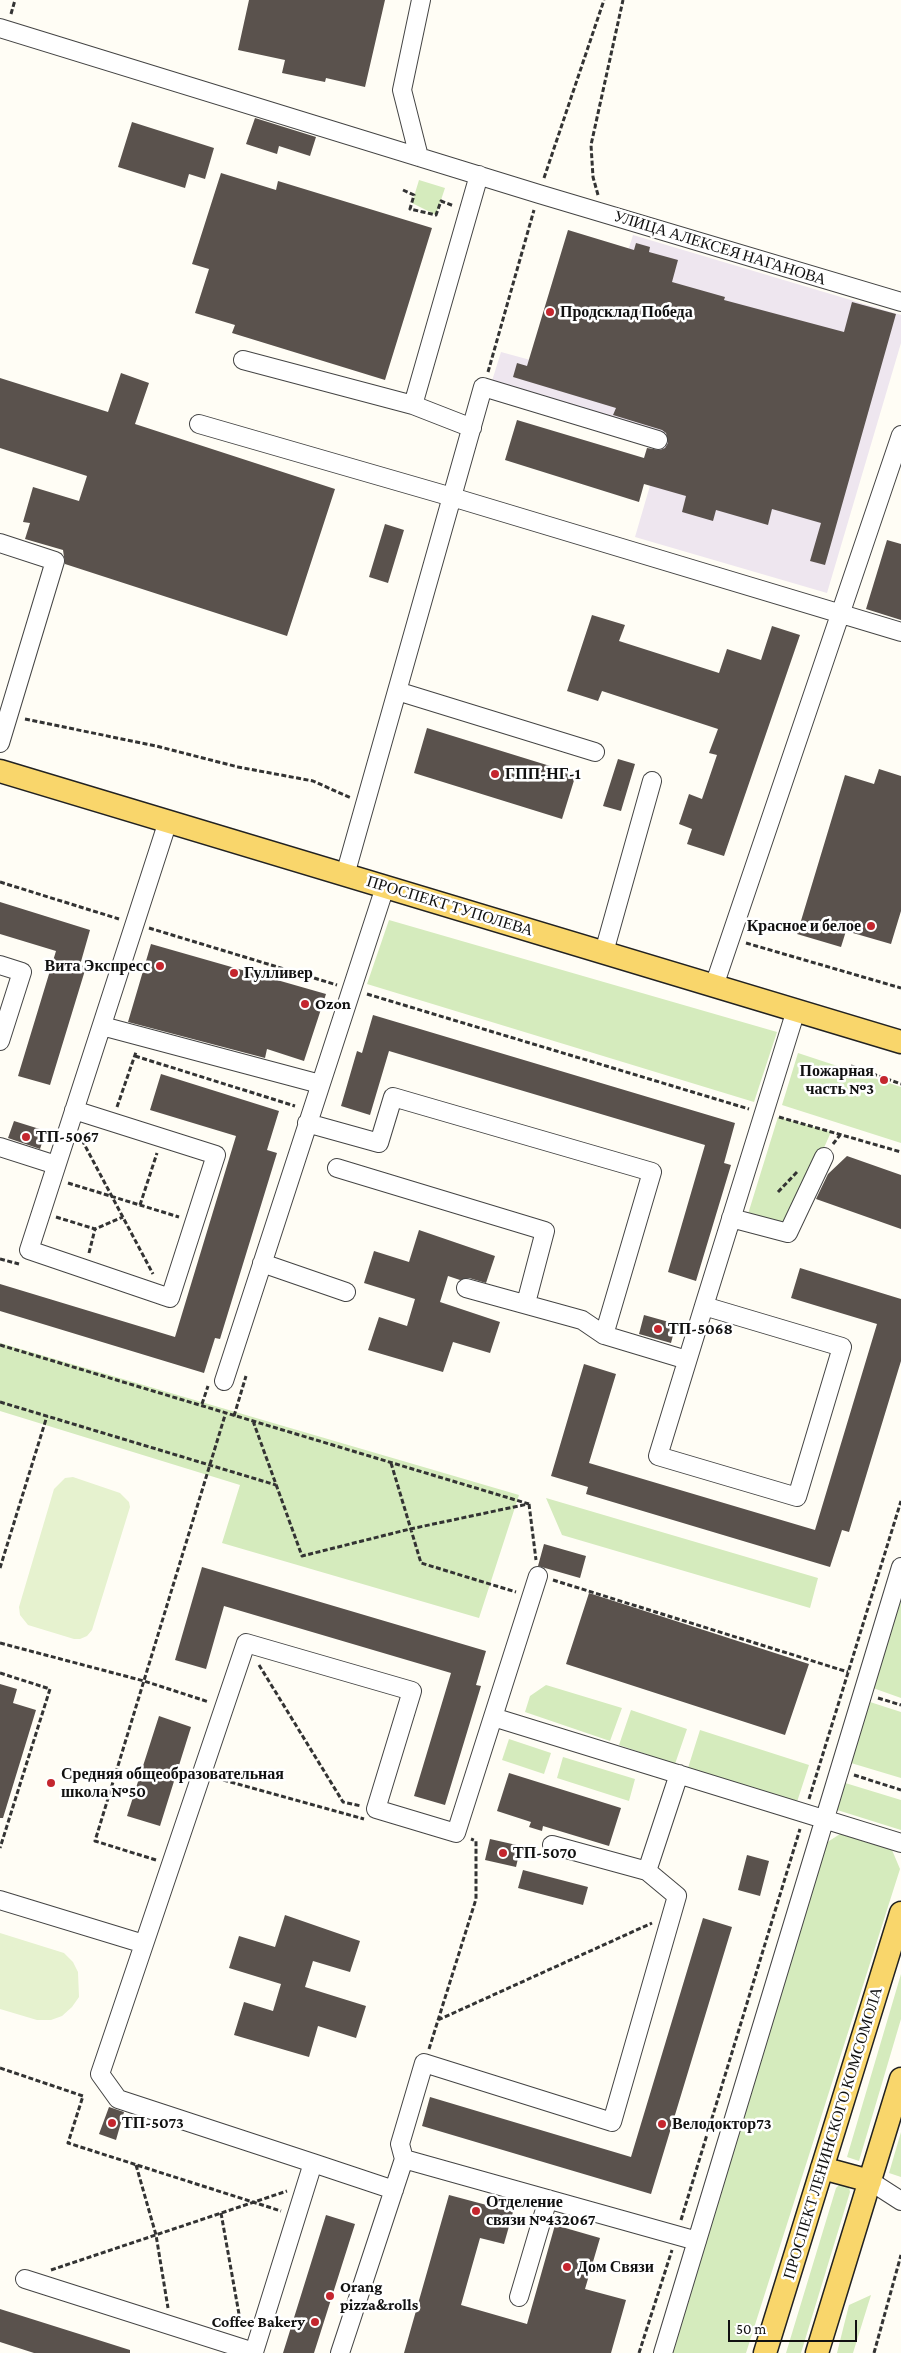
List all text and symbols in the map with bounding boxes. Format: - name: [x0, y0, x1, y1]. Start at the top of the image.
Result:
- street label: УЛИЦА АЛЕКСЕЯ НАГАНОВА: [611, 206, 829, 290]
- place label: Продсклад Победа: [560, 302, 693, 322]
- marker: Продсклад Победа: [544, 306, 556, 318]
- place label: ГПП-НГ-1: [505, 764, 581, 784]
- marker: ГПП-НГ-1: [489, 768, 501, 780]
- street label: ПРОСПЕКТ ТУПОЛЕВА: [364, 872, 536, 940]
- place label: Красное и белое: [747, 916, 861, 936]
- marker: Красное и белое: [865, 920, 877, 932]
- place label: Вита Экспресс: [45, 956, 150, 976]
- marker: Вита Экспресс: [154, 960, 166, 972]
- place label: Гулливер: [244, 963, 313, 983]
- marker: Гулливер: [228, 967, 240, 979]
- place label: Ozon: [315, 994, 351, 1014]
- marker: Ozon: [299, 998, 311, 1010]
- place label: Пожарная часть №3: [800, 1061, 874, 1099]
- marker: Пожарная часть №3: [878, 1074, 890, 1086]
- place label: ТП-5067: [36, 1127, 99, 1147]
- marker: ТП-5067: [20, 1131, 32, 1143]
- place label: ТП-5068: [668, 1319, 733, 1339]
- marker: ТП-5068: [652, 1323, 664, 1335]
- place label: Средняя общеобразовательная школа №50: [61, 1764, 284, 1802]
- marker: Средняя общеобразовательная школа №50: [45, 1777, 57, 1789]
- place label: ТП-5070: [513, 1843, 577, 1863]
- marker: ТП-5070: [497, 1847, 509, 1859]
- street label: ПРОСПЕКТ ЛЕНИНСКОГО КОМСОМОЛА: [779, 1984, 887, 2282]
- place label: ТП-5073: [122, 2113, 184, 2133]
- place label: Велодоктор73: [672, 2114, 772, 2134]
- marker: ТП-5073: [106, 2117, 118, 2129]
- marker: Велодоктор73: [656, 2118, 668, 2130]
- place label: Отделение связи №432067: [486, 2192, 595, 2230]
- marker: Отделение связи №432067: [470, 2205, 482, 2217]
- place label: Дом Связи: [577, 2257, 654, 2277]
- marker: Дом Связи: [561, 2261, 573, 2273]
- place label: Orang pizza&rolls: [340, 2277, 418, 2315]
- marker: Orang pizza&rolls: [324, 2290, 336, 2302]
- scale bar: [731, 2310, 860, 2342]
- place label: Coffee Bakery: [211, 2312, 305, 2332]
- marker: Coffee Bakery: [309, 2316, 321, 2328]
- text: 50 m: [736, 2321, 766, 2337]

